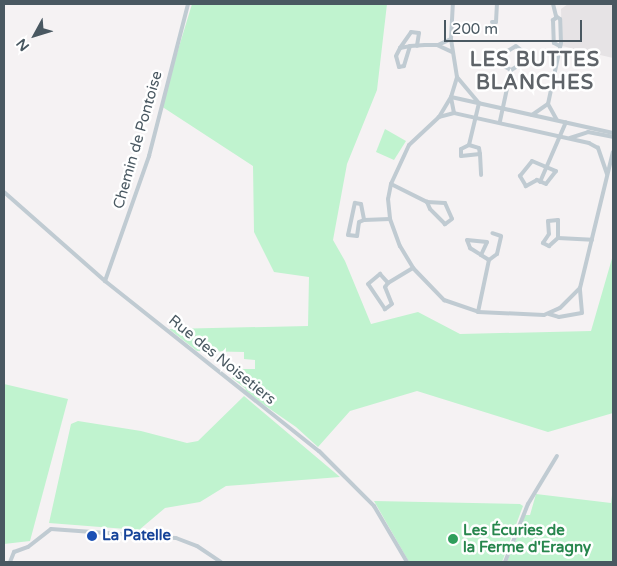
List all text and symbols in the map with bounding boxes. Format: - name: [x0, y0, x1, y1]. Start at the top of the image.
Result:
- north arrow: [10, 10, 60, 60]
- scale bar: [447, 10, 584, 42]
- text: 200 m: [452, 20, 498, 38]
- text: N: [13, 35, 33, 54]
- district label: LES BUTTES BLANCHES: [469, 48, 601, 95]
- street label: Chemin de Pontoise: [110, 69, 166, 211]
- street label: Rue des Noisetiers: [165, 311, 279, 409]
- place label: Les Écuries de la Ferme d'Eragny: [463, 521, 591, 556]
- place label: La Patelle: [102, 527, 171, 545]
- marker: La Patelle: [86, 530, 98, 542]
- marker: Les Écuries de la Ferme d'Eragny: [447, 533, 459, 545]

